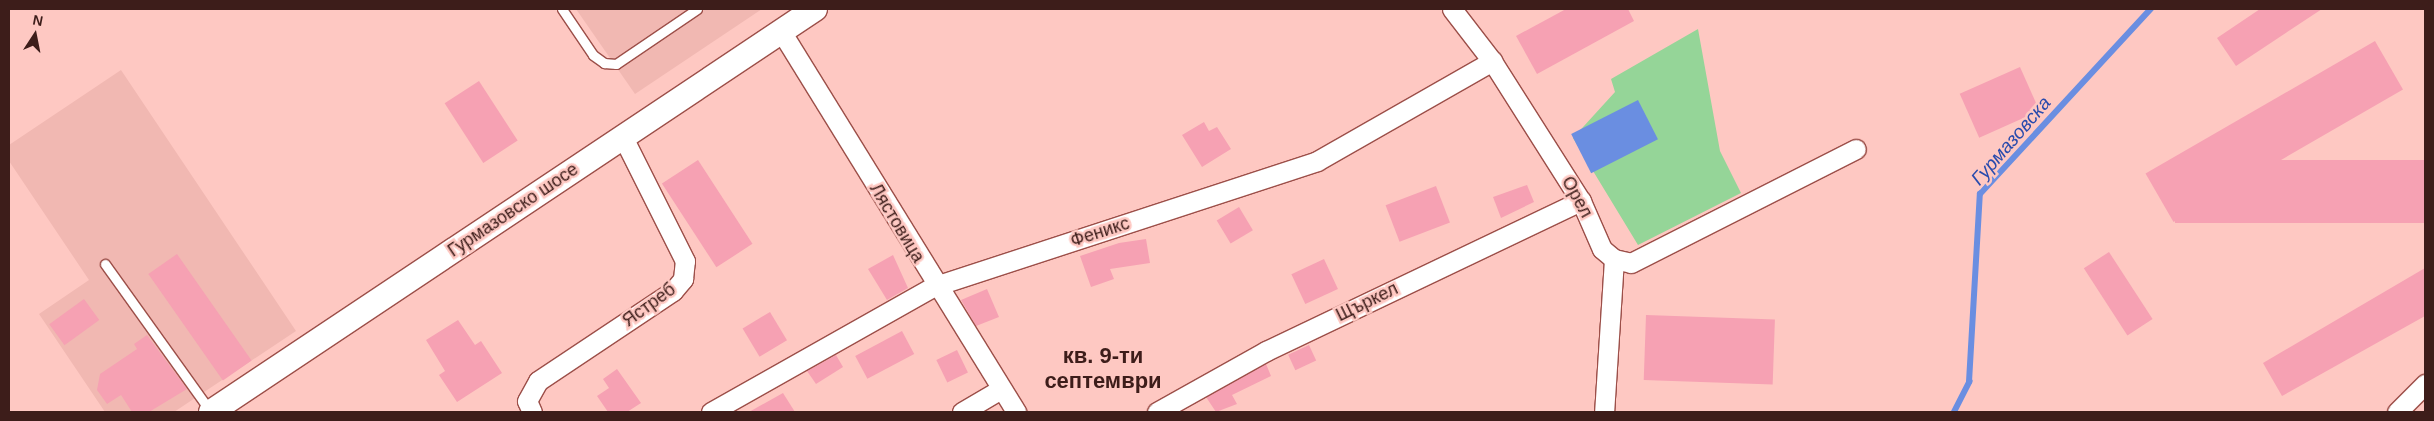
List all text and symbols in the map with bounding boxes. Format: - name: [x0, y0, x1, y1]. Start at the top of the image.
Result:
- north arrow: [10, 10, 60, 60]
- text: N: [31, 11, 44, 29]
- water label: Гурмазовска: [1966, 92, 2056, 190]
- street label: Гурмазовско шосе: [444, 158, 582, 262]
- street label: Орел: [1557, 173, 1597, 221]
- street label: Лястовица: [865, 179, 929, 267]
- street label: Феникс: [1068, 212, 1132, 252]
- street label: Щъркел: [1333, 278, 1401, 326]
- street label: Ястреб: [618, 279, 680, 331]
- district label: кв. 9-ти септември: [1044, 342, 1162, 394]

